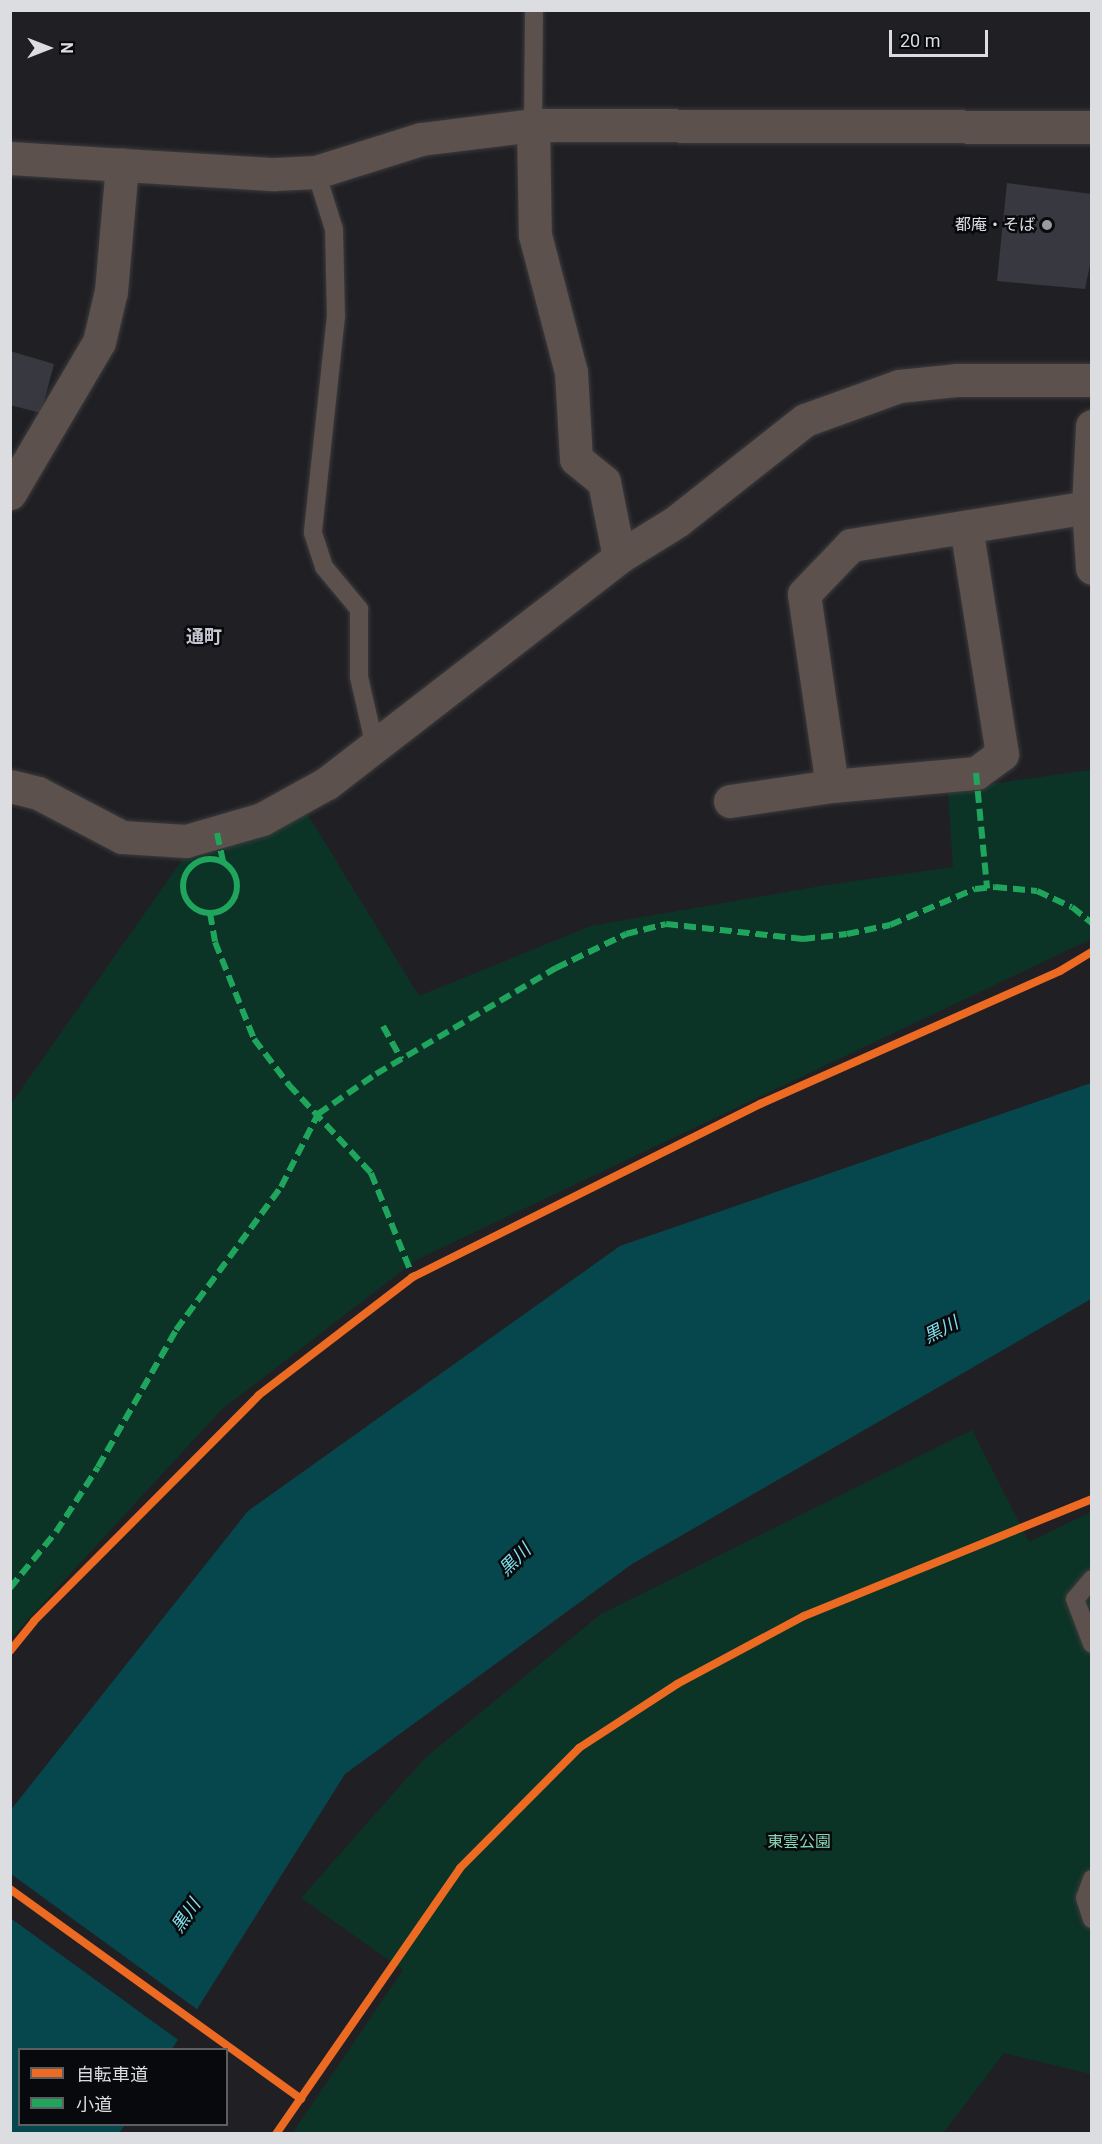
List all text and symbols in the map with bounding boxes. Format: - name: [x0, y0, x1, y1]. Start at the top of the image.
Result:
- north arrow: [18, 18, 78, 78]
- scale bar: [892, 18, 991, 56]
- text: 20 m: [900, 30, 940, 51]
- text: N: [57, 42, 76, 54]
- place label: 都庵・そば: [955, 215, 1035, 235]
- marker: 都庵・そば: [1040, 218, 1054, 232]
- district label: 通町: [186, 626, 222, 648]
- water label: 黒川: [920, 1312, 962, 1348]
- water label: 黒川: [495, 1540, 535, 1580]
- park label: 東雲公園: [767, 1832, 831, 1852]
- water label: 黒川: [167, 1895, 205, 1937]
- legend: [18, 2048, 228, 2126]
- text: 自転車道: [76, 2064, 148, 2085]
- text: 小道: [76, 2094, 112, 2115]

